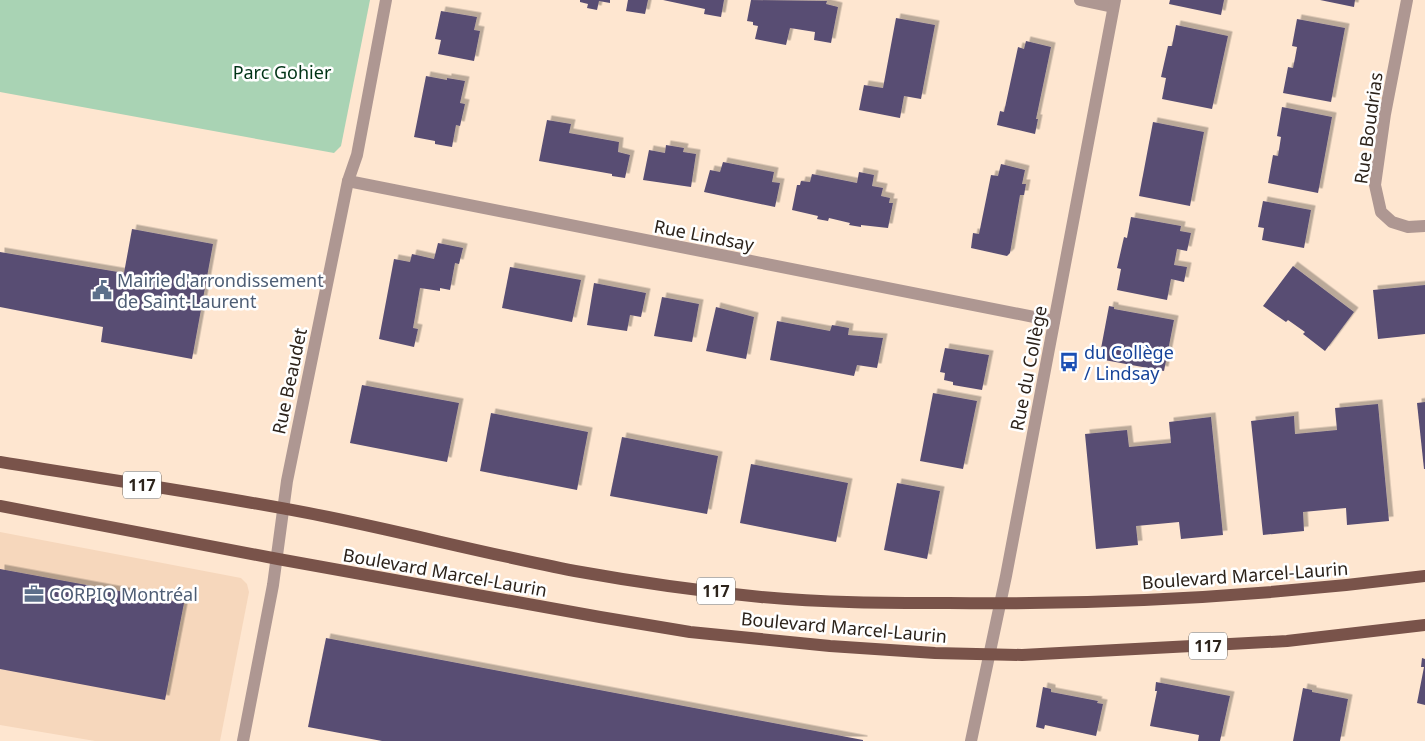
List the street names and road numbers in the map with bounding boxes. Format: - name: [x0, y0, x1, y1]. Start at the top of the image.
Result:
- street label: Rue Boudrias: [1348, 71, 1388, 185]
- street label: Rue Lindsay: [652, 214, 757, 257]
- street label: Rue du Collège: [1004, 303, 1052, 433]
- street label: Rue Beaudet: [266, 325, 312, 436]
- road number: 117: [123, 472, 161, 498]
- street label: Boulevard Marcel-Laurin: [341, 542, 549, 602]
- street label: Boulevard Marcel-Laurin: [1141, 556, 1349, 594]
- road number: 117: [697, 578, 735, 604]
- street label: Boulevard Marcel-Laurin: [740, 606, 948, 648]
- road number: 117: [1189, 632, 1227, 659]

